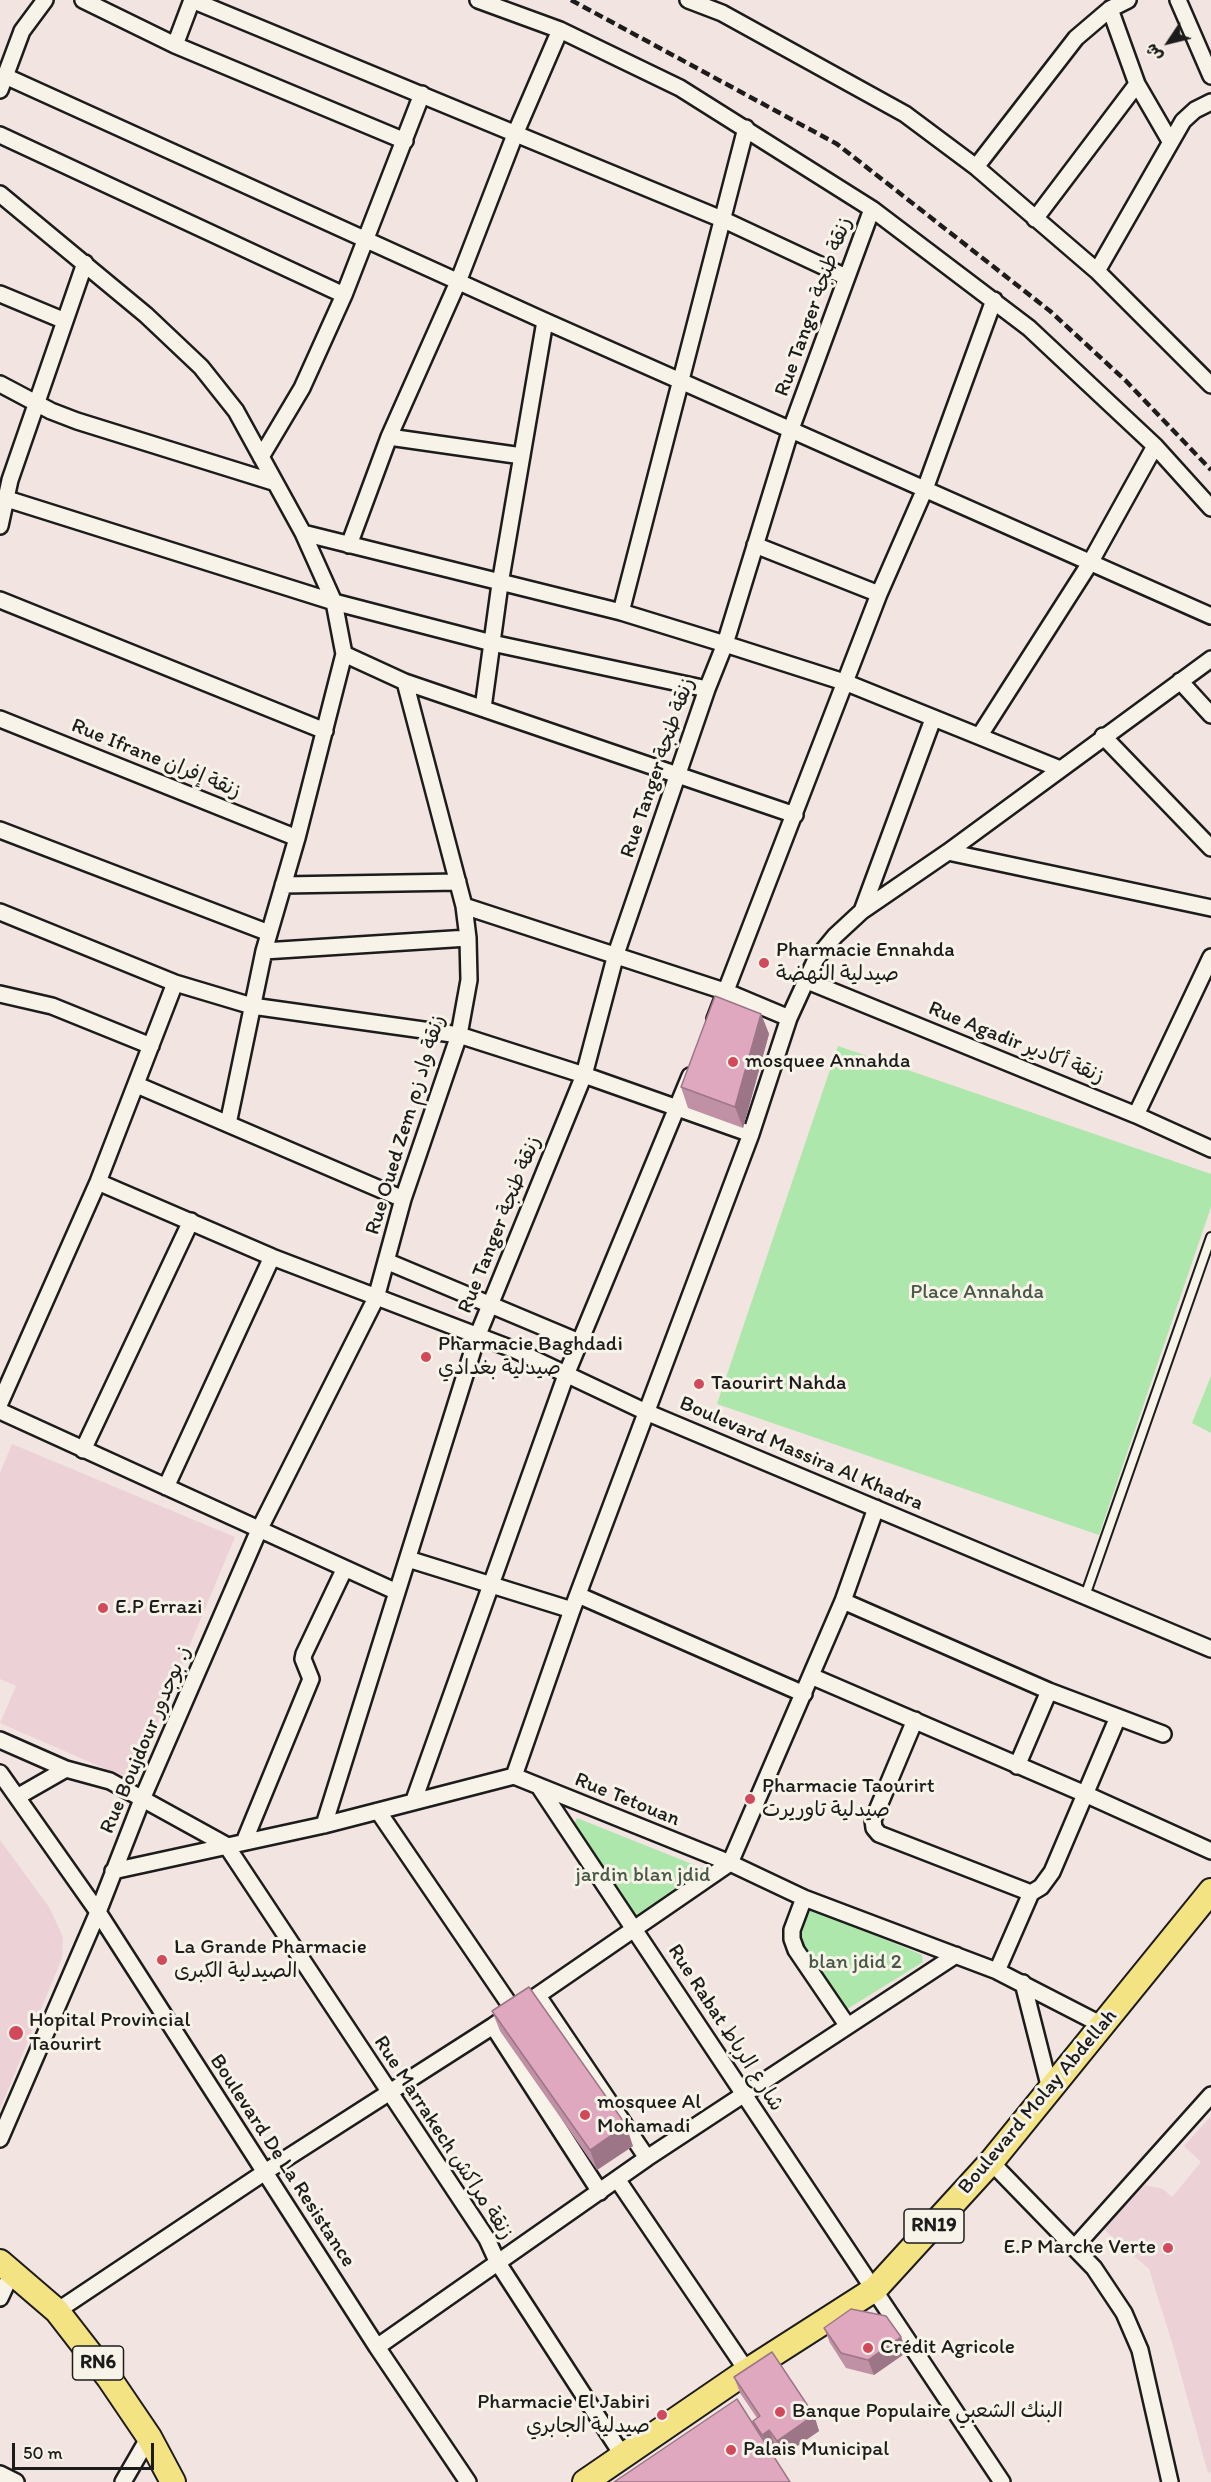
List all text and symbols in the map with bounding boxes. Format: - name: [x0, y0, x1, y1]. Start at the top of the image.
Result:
- north arrow: [1139, 12, 1199, 72]
- text: ش: [1141, 40, 1167, 65]
- street label: Rue Tanger زنقة طنجة: [770, 214, 858, 400]
- street label: Rue Tanger زنقة طنجة: [615, 675, 701, 861]
- street label: Rue Ifrane زنقة إفران: [68, 713, 244, 805]
- place label: Pharmacie Ennahda صيدلية النهضة: [776, 938, 955, 988]
- marker: Pharmacie Ennahda صيدلية النهضة: [757, 956, 771, 970]
- street label: Rue Agadir زنقة أكادير: [924, 996, 1108, 1090]
- street label: Rue Oued Zem زنقة واد زم: [361, 1012, 451, 1238]
- place label: mosquee Annahda: [745, 1049, 910, 1075]
- marker: mosquee Annahda: [726, 1055, 740, 1069]
- street label: Rue Tanger زنقة طنجة: [453, 1133, 547, 1317]
- park label: Place Annahda: [910, 1280, 1044, 1306]
- place label: Pharmacie Baghdadi صيدلية بغدادي: [438, 1332, 623, 1382]
- marker: Pharmacie Baghdadi صيدلية بغدادي: [419, 1350, 433, 1364]
- place label: Taourirt Nahda: [711, 1371, 846, 1397]
- marker: Taourirt Nahda: [692, 1377, 706, 1391]
- street label: Boulevard Massira Al Khadra: [675, 1391, 927, 1517]
- place label: E.P Errazi: [115, 1595, 202, 1621]
- marker: E.P Errazi: [96, 1601, 110, 1615]
- street label: Rue Boujdour ز. بوجدور: [95, 1642, 197, 1838]
- street label: Rue Tetouan: [571, 1768, 683, 1832]
- place label: Pharmacie Taourirt صيدلية تاوريرت: [762, 1774, 935, 1824]
- marker: Pharmacie Taourirt صيدلية تاوريرت: [743, 1792, 757, 1806]
- park label: jardin blan jdid: [575, 1863, 711, 1889]
- place label: La Grande Pharmacie الصيدلية الكبرى: [174, 1935, 367, 1985]
- street label: Rue Rabat شارع الرباط: [662, 1940, 788, 2116]
- park label: blan jdid 2: [808, 1950, 902, 1976]
- marker: La Grande Pharmacie الصيدلية الكبرى: [155, 1953, 169, 1967]
- street label: Boulevard Molay Abdellah: [953, 2004, 1123, 2200]
- place label: Hopital Provincial Taourirt: [29, 2008, 190, 2058]
- marker: Hopital Provincial Taourirt: [7, 2024, 25, 2042]
- street label: Rue Marrakech زنقة مراكش: [368, 2031, 518, 2245]
- street label: Boulevard De La Resistance: [204, 2050, 360, 2272]
- place label: mosquee Al Mohamadi: [597, 2090, 701, 2140]
- marker: mosquee Al Mohamadi: [578, 2108, 592, 2122]
- road number: RN19: [904, 2209, 964, 2243]
- place label: E.P Marche Verte: [1004, 2235, 1156, 2261]
- marker: E.P Marche Verte: [1161, 2241, 1175, 2255]
- place label: Crédit Agricole: [880, 2335, 1015, 2361]
- marker: Crédit Agricole: [861, 2341, 875, 2355]
- road number: RN6: [72, 2346, 124, 2380]
- place label: Pharmacie El Jabiri صيدلية الجابري: [477, 2390, 650, 2440]
- place label: Banque Populaire البنك الشعبي: [792, 2399, 1063, 2425]
- marker: Banque Populaire البنك الشعبي: [773, 2405, 787, 2419]
- marker: Pharmacie El Jabiri صيدلية الجابري: [655, 2408, 669, 2422]
- scale bar: [15, 2431, 158, 2469]
- place label: Palais Municipal: [743, 2437, 889, 2463]
- text: 50 m: [23, 2442, 63, 2464]
- marker: Palais Municipal: [724, 2443, 738, 2457]

